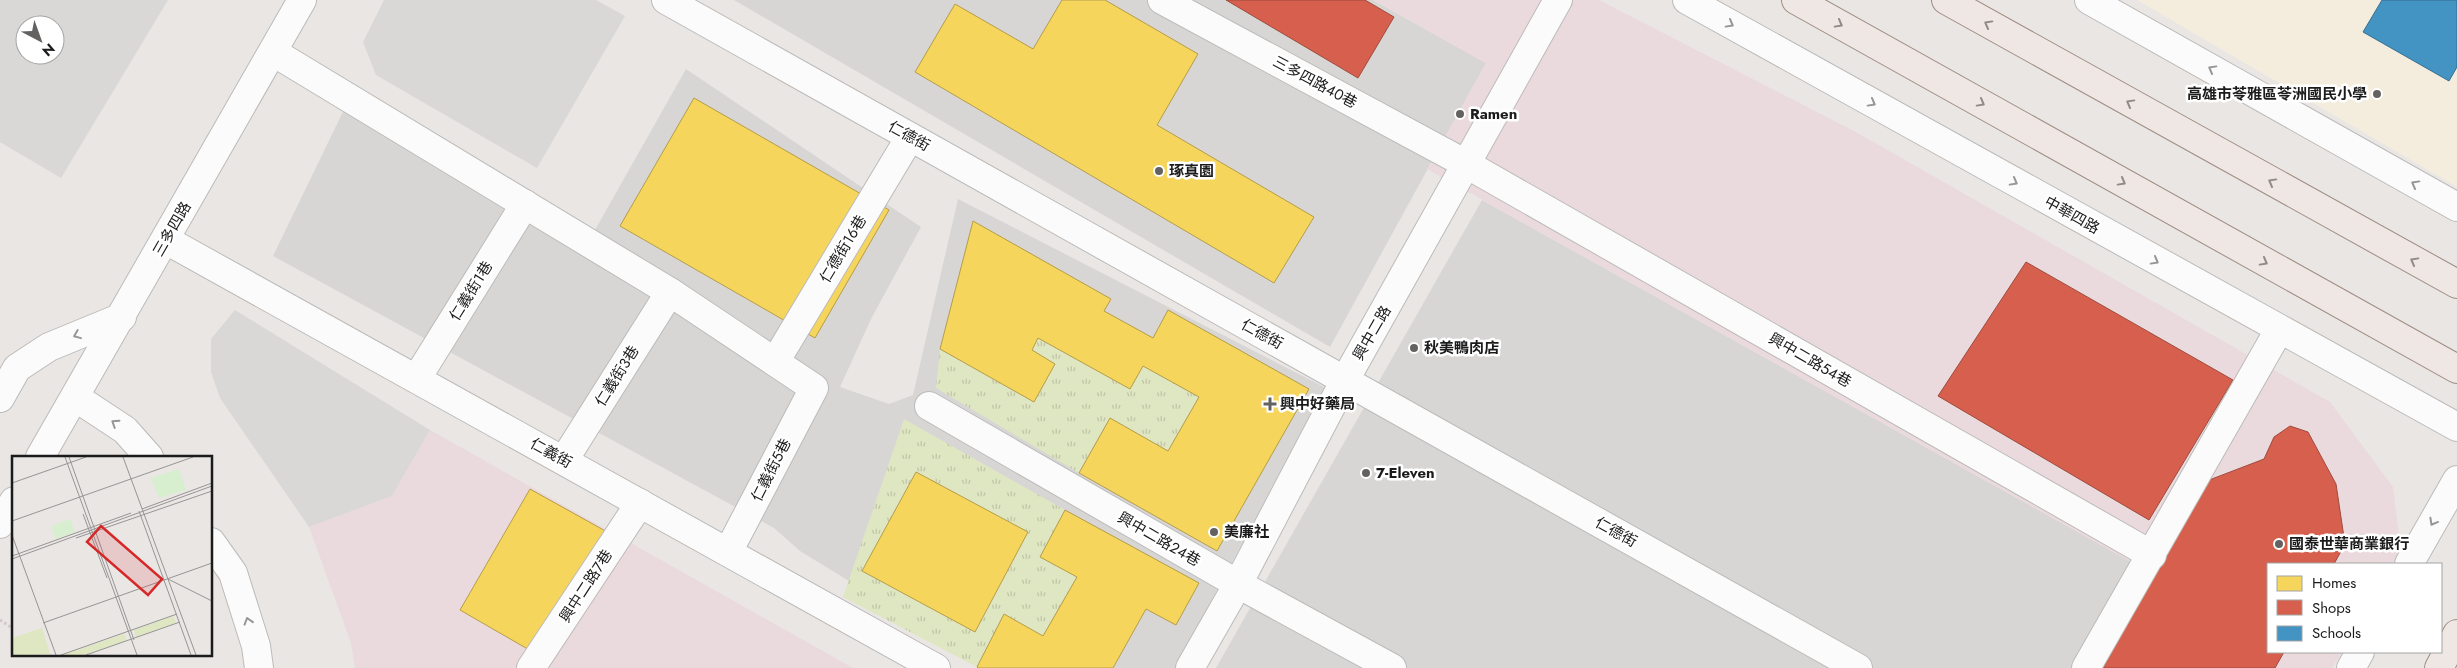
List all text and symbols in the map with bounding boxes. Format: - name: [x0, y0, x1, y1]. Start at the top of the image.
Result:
- north arrow: [15, 15, 65, 65]
- one-way arrow: [1724, 17, 1733, 27]
- one-way arrow: [1833, 18, 1842, 28]
- one-way arrow: [1985, 20, 1994, 30]
- text: N: [38, 39, 59, 61]
- street label: 三多四路40巷: [1269, 51, 1361, 113]
- one-way arrow: [2208, 66, 2217, 76]
- place label: 高雄市苓雅區苓洲國民小學: [2187, 83, 2367, 105]
- marker: 高雄市苓雅區苓洲國民小學: [2371, 88, 2383, 100]
- one-way arrow: [1866, 97, 1875, 107]
- one-way arrow: [1975, 97, 1984, 107]
- one-way arrow: [2127, 99, 2136, 109]
- place label: Ramen: [1470, 103, 1517, 125]
- marker: Ramen: [1454, 108, 1466, 120]
- street label: 仁德街: [884, 115, 934, 157]
- place label: 琢真園: [1169, 160, 1214, 182]
- marker: 琢真園: [1153, 165, 1165, 177]
- one-way arrow: [2008, 176, 2017, 186]
- one-way arrow: [2117, 176, 2126, 186]
- one-way arrow: [2269, 178, 2278, 188]
- one-way arrow: [2411, 180, 2420, 190]
- street label: 中華四路: [2040, 191, 2104, 239]
- street label: 三多四路: [147, 198, 197, 260]
- street label: 仁德街16巷: [814, 211, 872, 287]
- one-way arrow: [2150, 255, 2159, 265]
- one-way arrow: [2259, 255, 2268, 265]
- street label: 仁義街1巷: [444, 257, 498, 325]
- one-way arrow: [2411, 257, 2420, 267]
- street label: 興中二路: [1347, 302, 1397, 364]
- street label: 仁德街: [1237, 313, 1287, 355]
- street label: 興中二路54巷: [1765, 327, 1855, 393]
- one-way arrow: [73, 329, 82, 340]
- place label: 秋美鴨肉店: [1424, 337, 1499, 359]
- street label: 仁義街3巷: [590, 341, 644, 411]
- marker: 秋美鴨肉店: [1408, 342, 1420, 354]
- place label: 興中好藥局: [1280, 393, 1355, 415]
- marker: 興中好藥局: [1264, 398, 1276, 410]
- one-way arrow: [111, 420, 121, 429]
- street label: 仁義街: [526, 432, 576, 474]
- street label: 仁義街5巷: [746, 435, 796, 505]
- inset map: [12, 456, 212, 656]
- place label: 7-Eleven: [1376, 462, 1435, 484]
- marker: 7-Eleven: [1360, 467, 1372, 479]
- street label: 興中二路24巷: [1114, 506, 1204, 572]
- street label: 仁德街: [1591, 511, 1641, 553]
- one-way arrow: [2429, 517, 2439, 526]
- place label: 美廉社: [1224, 521, 1269, 543]
- marker: 美廉社: [1208, 526, 1220, 538]
- place label: 國泰世華商業銀行: [2289, 533, 2409, 555]
- marker: 國泰世華商業銀行: [2273, 538, 2285, 550]
- street label: 興中二路7巷: [554, 545, 618, 627]
- legend: [2267, 563, 2442, 653]
- text: Homes: [2312, 572, 2356, 594]
- text: Shops: [2312, 597, 2351, 619]
- one-way arrow: [244, 617, 254, 625]
- text: Schools: [2312, 622, 2361, 644]

